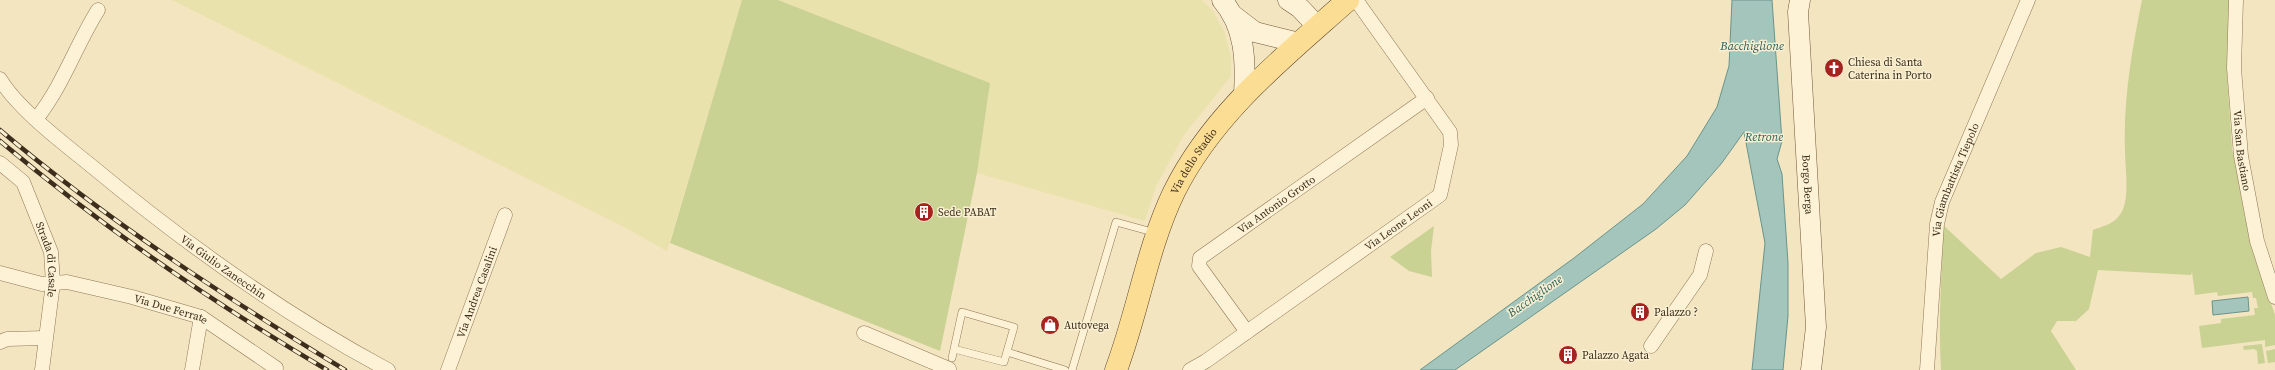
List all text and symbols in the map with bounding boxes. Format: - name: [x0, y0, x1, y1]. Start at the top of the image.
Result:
- water label: Bacchiglione: [1719, 38, 1784, 54]
- place label: Chiesa di Santa Caterina in Porto: [1848, 55, 1932, 83]
- church icon: Chiesa di Santa Caterina in Porto: [1823, 57, 1845, 79]
- street label: Via San Bastiano: [2229, 110, 2254, 192]
- street label: Via Giambattista Tiepolo: [1929, 121, 1983, 237]
- street label: Via dello Stadio: [1167, 125, 1221, 197]
- water label: Retrone: [1744, 129, 1783, 145]
- street label: Borgo Berga: [1798, 154, 1817, 215]
- street label: Via Antonio Grotto: [1235, 172, 1318, 237]
- street label: Via Leone Leoni: [1362, 196, 1435, 254]
- building icon: Sede PABAT: [913, 201, 935, 223]
- place label: Sede PABAT: [938, 205, 997, 220]
- street label: Strada di Casale: [32, 220, 60, 299]
- street label: Via Giulio Zanecchin: [177, 232, 269, 303]
- street label: Via Andrea Casalini: [453, 244, 501, 340]
- water label: Bacchiglione: [1504, 271, 1566, 321]
- street label: Via Due Ferrate: [132, 291, 211, 328]
- building icon: Palazzo ?: [1629, 301, 1651, 323]
- place label: Palazzo ?: [1654, 305, 1698, 320]
- shop icon: Autovega: [1039, 314, 1061, 336]
- place label: Autovega: [1064, 318, 1110, 333]
- building icon: Palazzo Agata: [1557, 344, 1579, 366]
- place label: Palazzo Agata: [1582, 348, 1649, 363]

